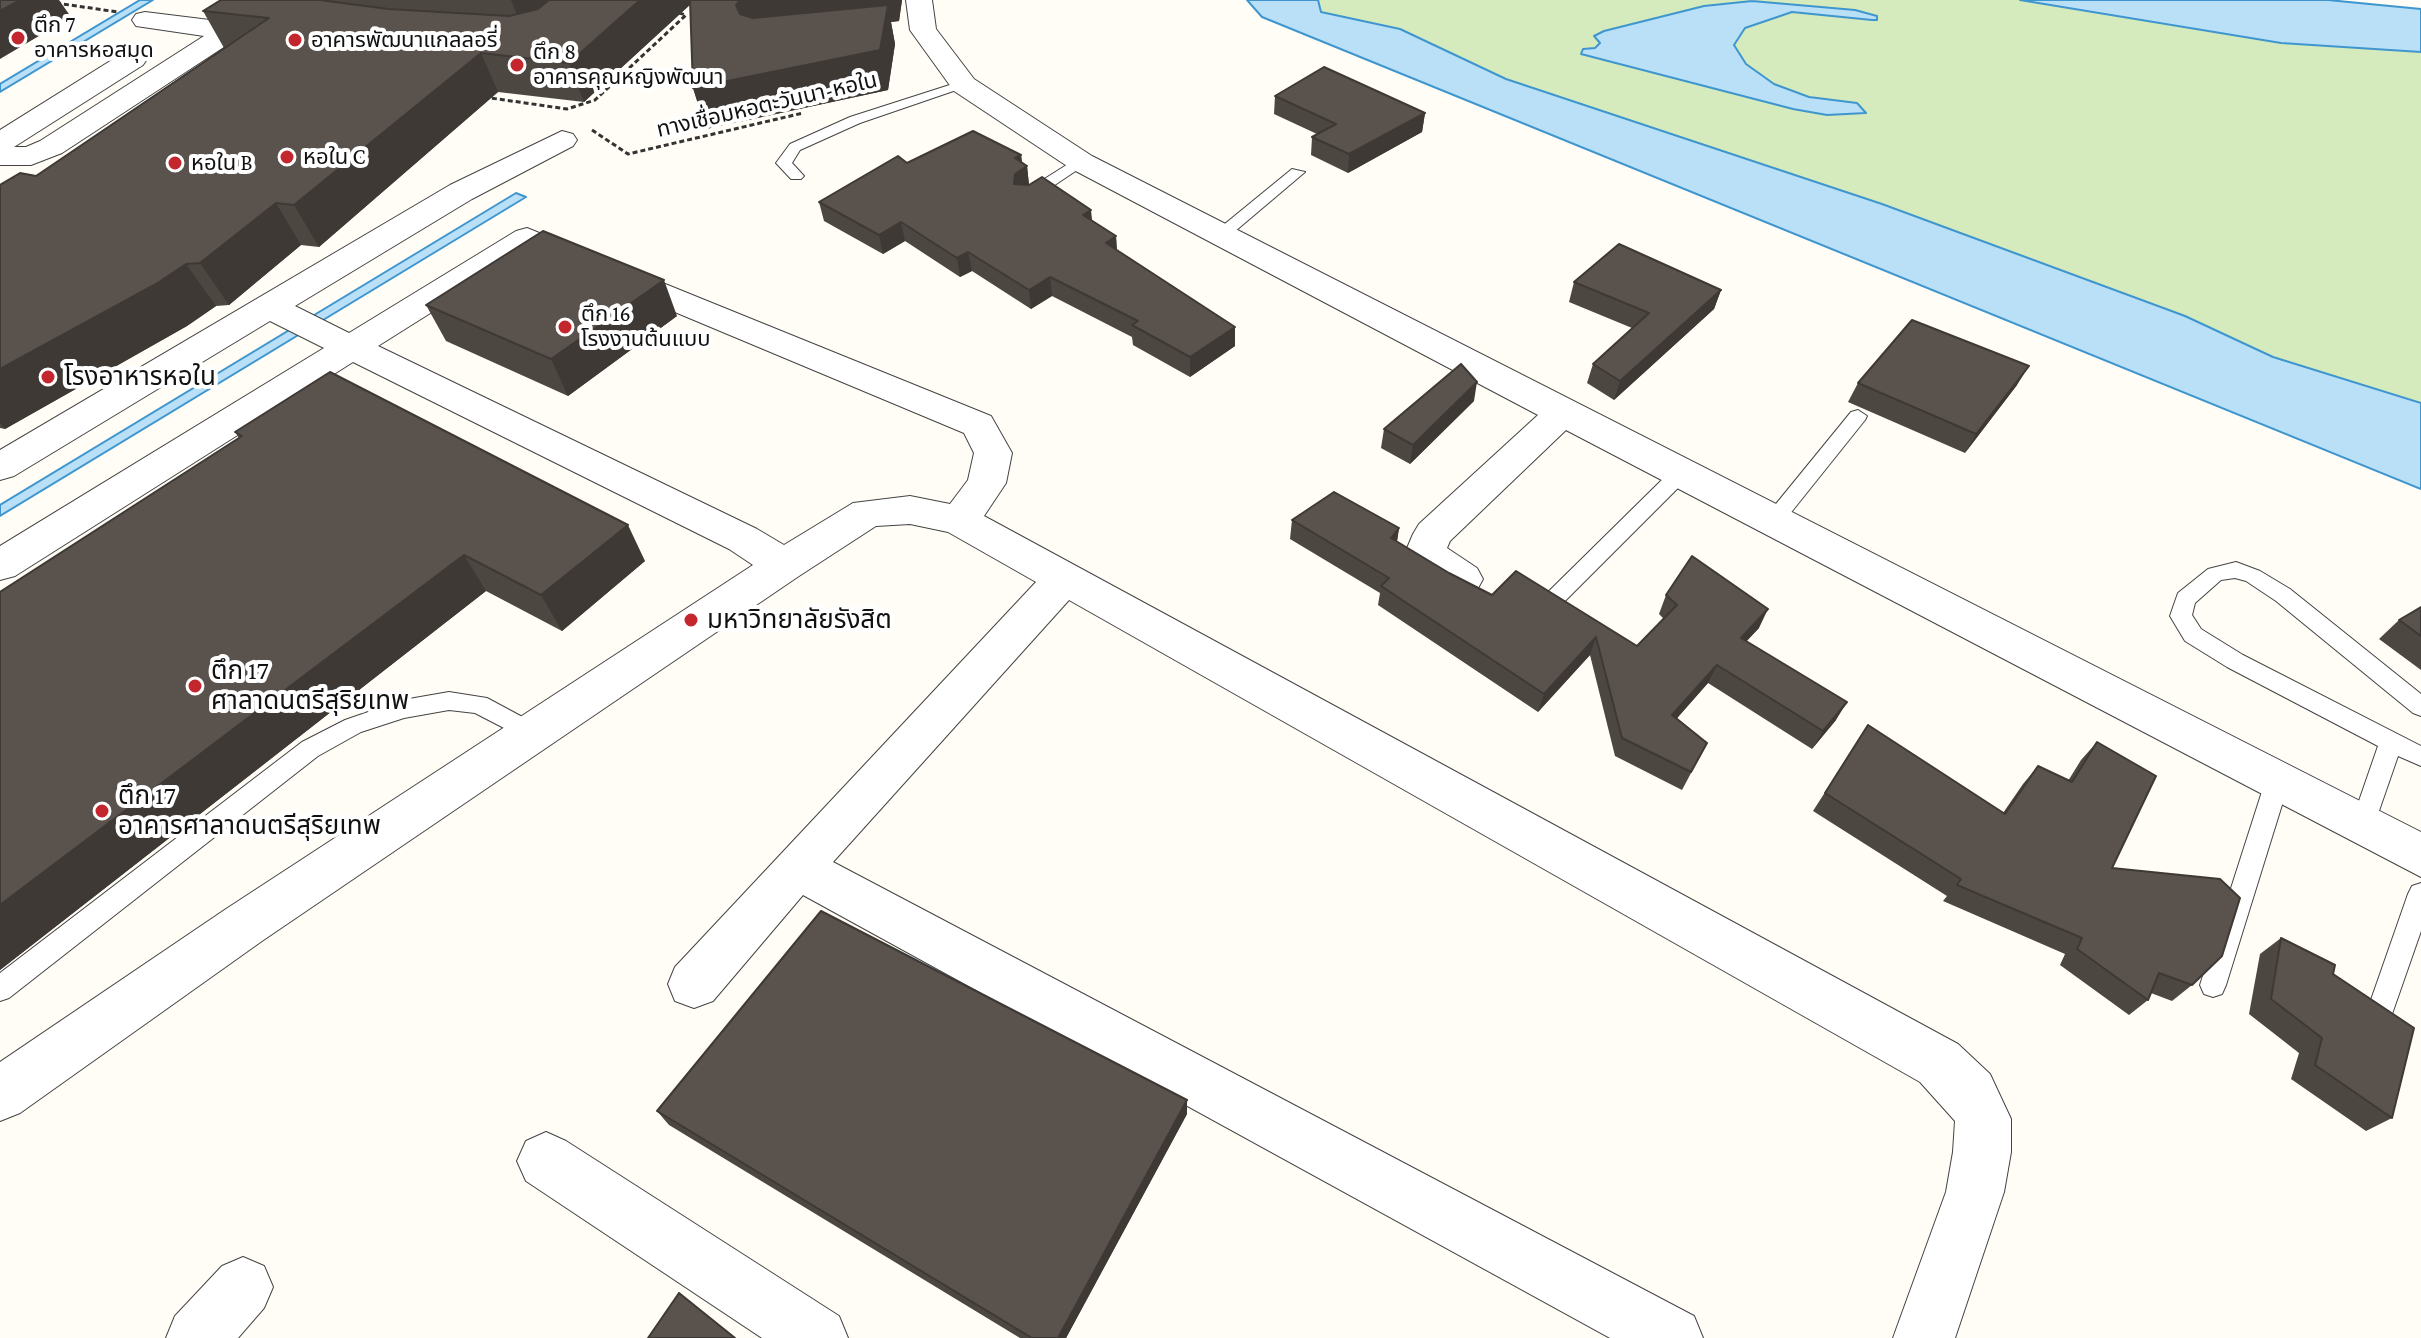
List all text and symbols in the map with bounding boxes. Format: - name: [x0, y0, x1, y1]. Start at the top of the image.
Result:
- place label: ตึก 7 อาคารหอสมุด: [34, 12, 154, 64]
- place label: อาคารพัฒนาแกลลอรี่: [311, 27, 497, 53]
- marker: ตึก 7 อาคารหอสมุด: [9, 29, 27, 47]
- marker: อาคารพัฒนาแกลลอรี่: [286, 31, 304, 49]
- place label: ตึก 8 อาคารคุณหญิงพัฒนา: [533, 39, 724, 90]
- marker: ตึก 8 อาคารคุณหญิงพัฒนา: [508, 56, 526, 74]
- street label: ทางเชื่อมหอตะวันนา-หอใน: [654, 67, 880, 143]
- place label: หอใน C: [303, 144, 365, 170]
- marker: หอใน C: [278, 148, 296, 166]
- place label: หอใน B: [191, 150, 252, 176]
- marker: หอใน B: [166, 154, 184, 172]
- place label: ตึก 16 โรงงานต้นแบบ: [581, 301, 711, 352]
- marker: ตึก 16 โรงงานต้นแบบ: [556, 318, 574, 336]
- place label: โรงอาหารหอใน: [64, 361, 216, 393]
- marker: โรงอาหารหอใน: [39, 368, 57, 386]
- place label: มหาวิทยาลัยรังสิต: [707, 604, 892, 636]
- marker: มหาวิทยาลัยรังสิต: [682, 611, 700, 629]
- place label: ตึก 17 ศาลาดนตรีสุริยเทพ: [211, 655, 409, 716]
- marker: ตึก 17 ศาลาดนตรีสุริยเทพ: [186, 677, 204, 695]
- place label: ตึก 17 อาคารศาลาดนตรีสุริยเทพ: [118, 780, 381, 842]
- marker: ตึก 17 อาคารศาลาดนตรีสุริยเทพ: [93, 802, 111, 820]

